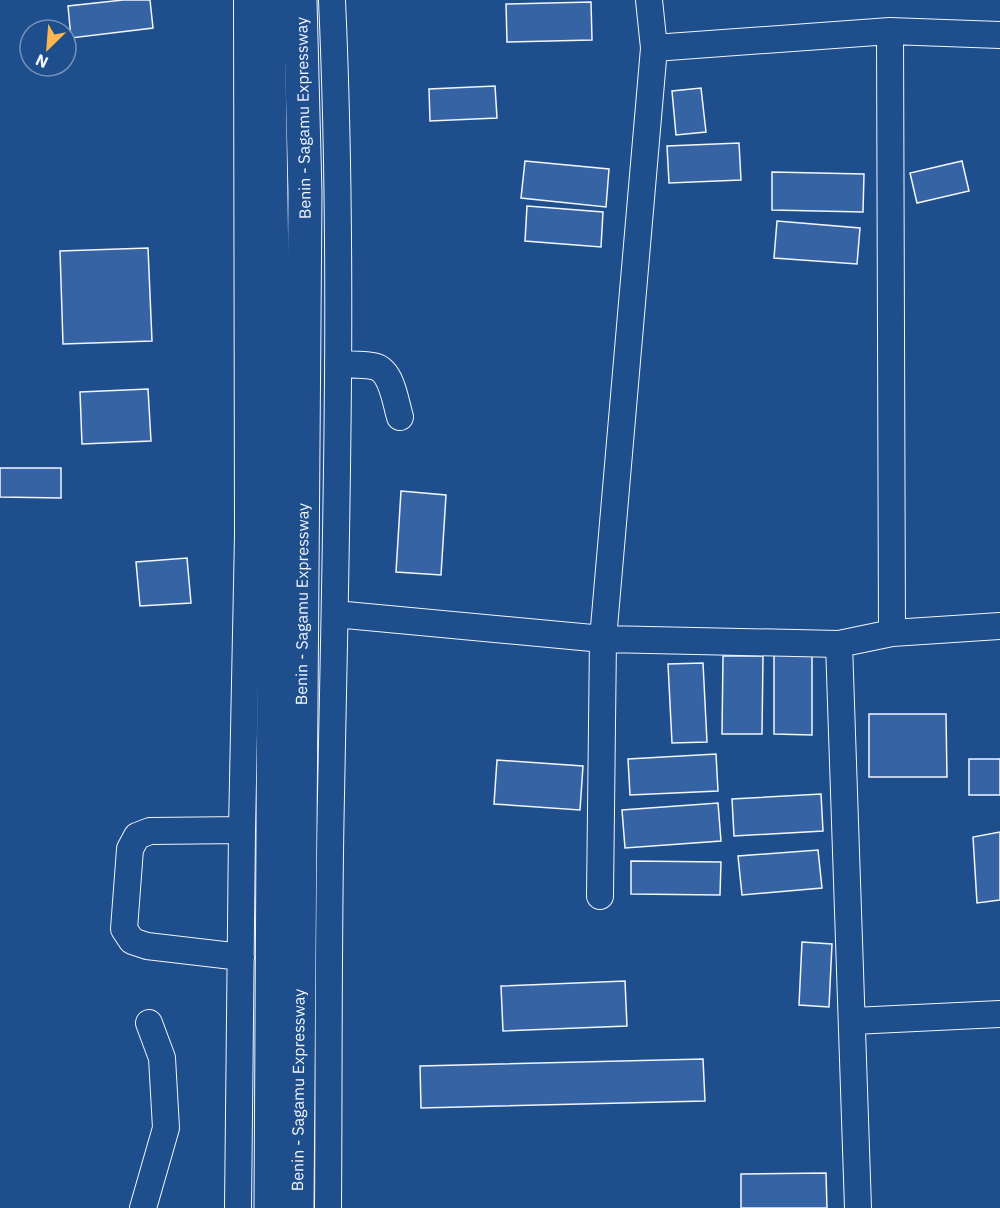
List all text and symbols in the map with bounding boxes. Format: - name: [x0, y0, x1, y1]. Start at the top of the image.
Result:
- street label: Benin - Sagamu Expressway: [291, 17, 315, 219]
- north arrow: [18, 18, 78, 78]
- text: N: [32, 50, 51, 73]
- street label: Benin - Sagamu Expressway: [291, 503, 313, 705]
- street label: Benin - Sagamu Expressway: [287, 989, 309, 1191]

